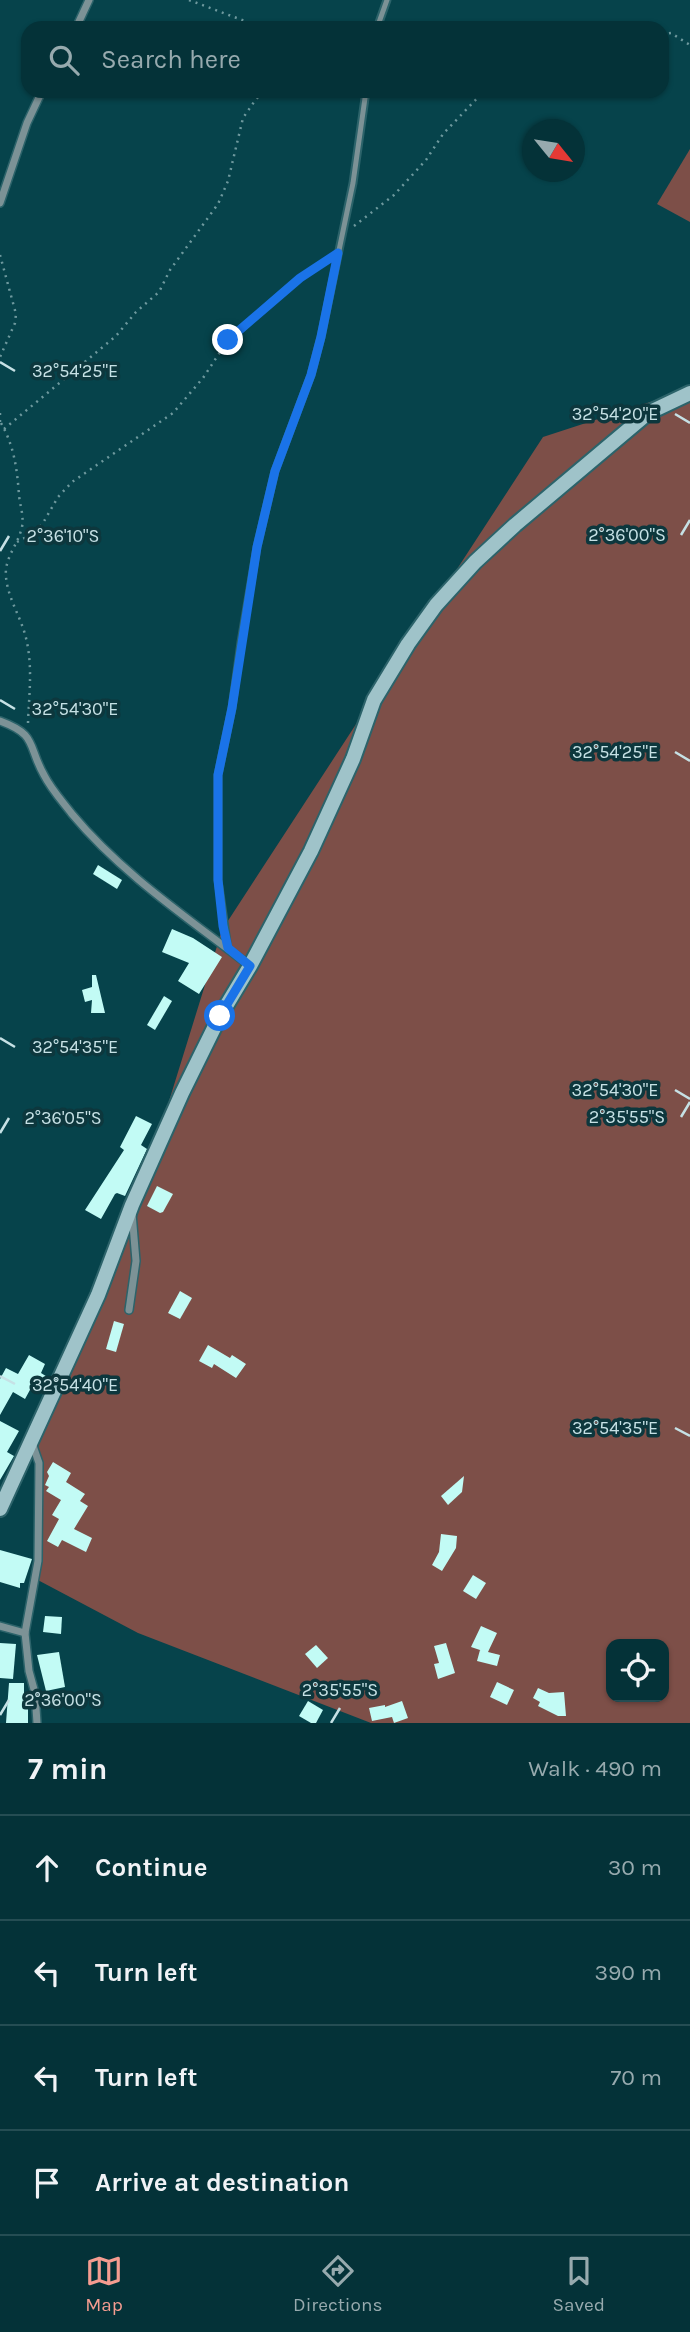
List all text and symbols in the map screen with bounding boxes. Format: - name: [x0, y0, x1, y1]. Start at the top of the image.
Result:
- search box: [21, 21, 669, 98]
- icon: search: [45, 41, 83, 79]
- text: Search here: [101, 44, 241, 75]
- north arrow: [522, 119, 585, 182]
- route end: [212, 324, 243, 355]
- text: 32°54'25"E: [32, 360, 118, 382]
- text: 32°54'20"E: [572, 403, 658, 425]
- text: 2°36'00"S: [588, 524, 666, 546]
- text: 2°36'10"S: [27, 525, 99, 547]
- text: 32°54'30"E: [32, 698, 118, 720]
- text: 32°54'25"E: [572, 741, 658, 763]
- route start: [204, 1000, 235, 1031]
- text: 32°54'35"E: [32, 1036, 118, 1058]
- text: 32°54'30"E: [572, 1079, 658, 1101]
- text: 2°35'55"S: [589, 1106, 665, 1128]
- text: 2°36'05"S: [24, 1107, 102, 1129]
- text: 32°54'40"E: [32, 1374, 118, 1396]
- text: 32°54'35"E: [572, 1417, 658, 1439]
- map controls: [606, 1639, 669, 1702]
- button: locate: [606, 1639, 669, 1702]
- text: 2°35'55"S: [302, 1679, 378, 1701]
- text: 2°36'00"S: [24, 1689, 102, 1711]
- text: 7 min: [28, 1751, 108, 1787]
- text: Walk · 490 m: [528, 1755, 662, 1782]
- icon: ahead: [28, 1849, 66, 1887]
- text: Continue: [95, 1852, 207, 1883]
- text: 30 m: [608, 1854, 662, 1881]
- icon: left: [28, 1954, 66, 1992]
- text: Turn left: [95, 1957, 197, 1988]
- text: 390 m: [594, 1959, 662, 1986]
- icon: left: [28, 2059, 66, 2097]
- text: Turn left: [95, 2062, 197, 2093]
- text: 70 m: [611, 2064, 662, 2091]
- icon: arrive: [28, 2164, 66, 2202]
- text: Arrive at destination: [95, 2167, 349, 2198]
- tab: Map: [85, 2252, 123, 2316]
- tab: Directions: [293, 2252, 382, 2316]
- tab: Saved: [552, 2252, 605, 2316]

